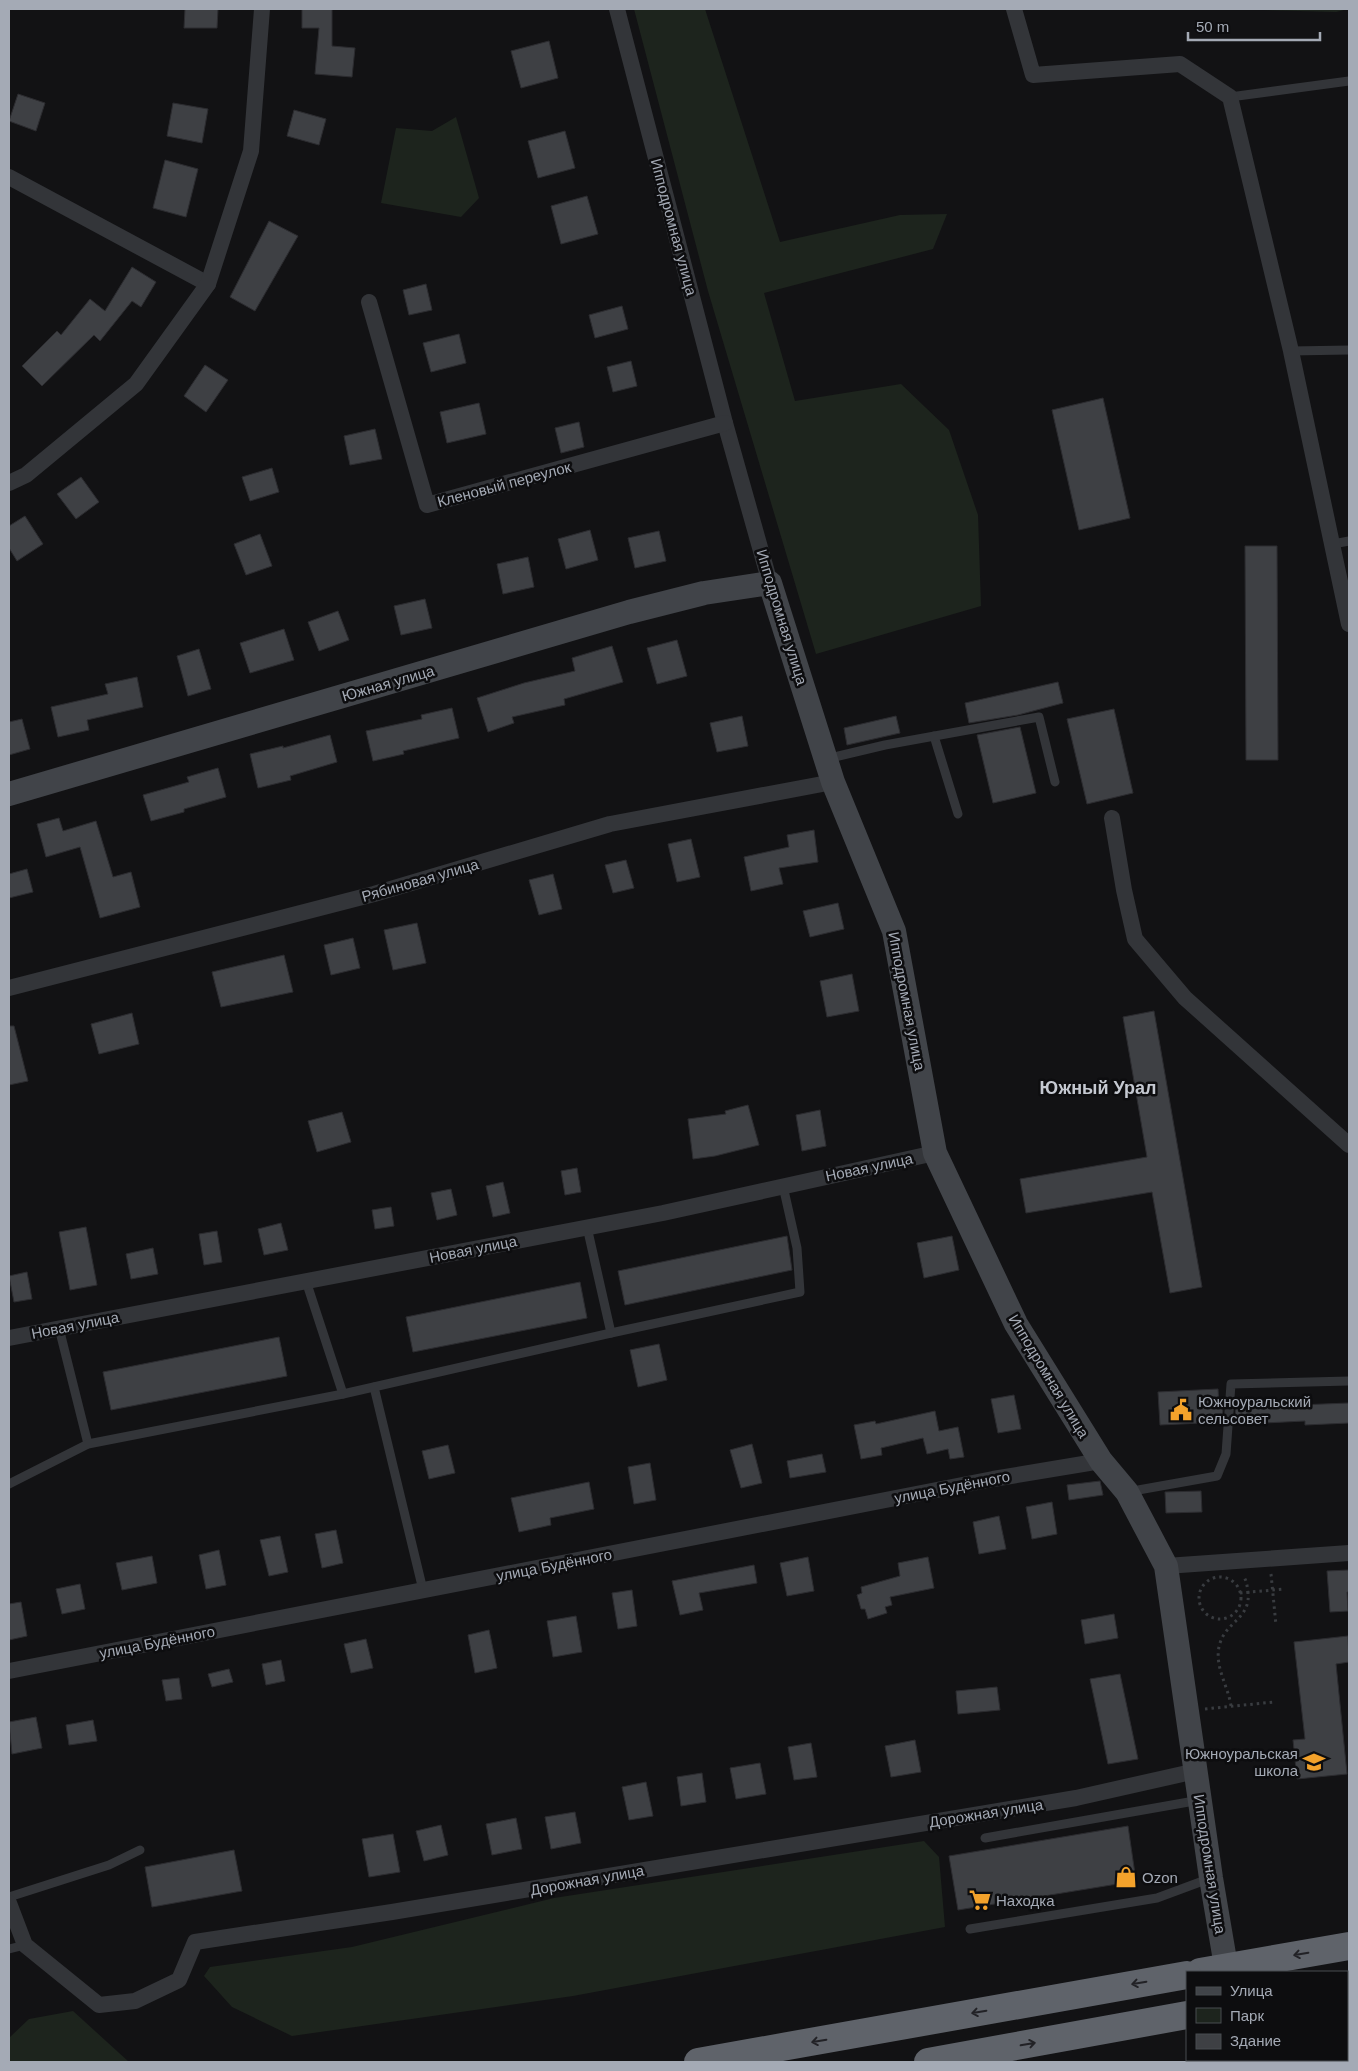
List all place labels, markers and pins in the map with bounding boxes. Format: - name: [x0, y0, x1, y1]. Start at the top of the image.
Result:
- place label: Южноуральский сельсовет: [1198, 1393, 1311, 1427]
- public building icon: Южноуральский сельсовет: [1168, 1397, 1194, 1423]
- place label: Южноуральская школа: [1185, 1745, 1299, 1779]
- school or university icon: Южноуральская школа: [1301, 1749, 1327, 1775]
- shop icon: Ozon: [1113, 1864, 1139, 1890]
- place label: Ozon: [1142, 1869, 1178, 1886]
- supermarket icon: Находка: [967, 1887, 993, 1913]
- place label: Находка: [996, 1892, 1055, 1909]

